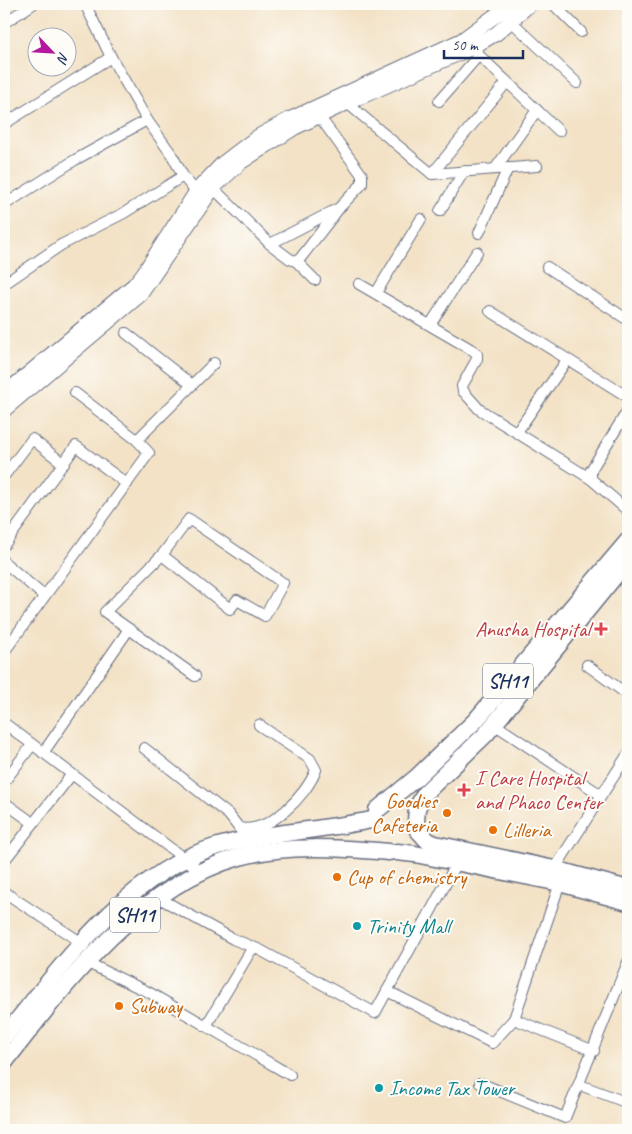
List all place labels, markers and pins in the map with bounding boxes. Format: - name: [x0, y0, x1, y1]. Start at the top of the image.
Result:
- place label: Anusha Hospital: [475, 616, 593, 642]
- marker: Anusha Hospital: [594, 622, 608, 636]
- place label: I Care Hospital and Phaco Center: [475, 765, 605, 815]
- marker: I Care Hospital and Phaco Center: [457, 783, 471, 797]
- place label: Goodies Cafeteria: [371, 788, 439, 838]
- marker: Goodies Cafeteria: [441, 807, 453, 819]
- place label: Lilleria: [503, 817, 552, 843]
- marker: Lilleria: [487, 824, 499, 836]
- place label: Cup of chemistry: [347, 864, 468, 890]
- marker: Cup of chemistry: [331, 871, 343, 883]
- place label: Trinity Mall: [367, 913, 453, 939]
- marker: Trinity Mall: [351, 920, 363, 932]
- place label: Subway: [129, 993, 184, 1019]
- marker: Subway: [113, 1000, 125, 1012]
- place label: Income Tax Tower: [389, 1075, 516, 1101]
- marker: Income Tax Tower: [373, 1082, 385, 1094]

